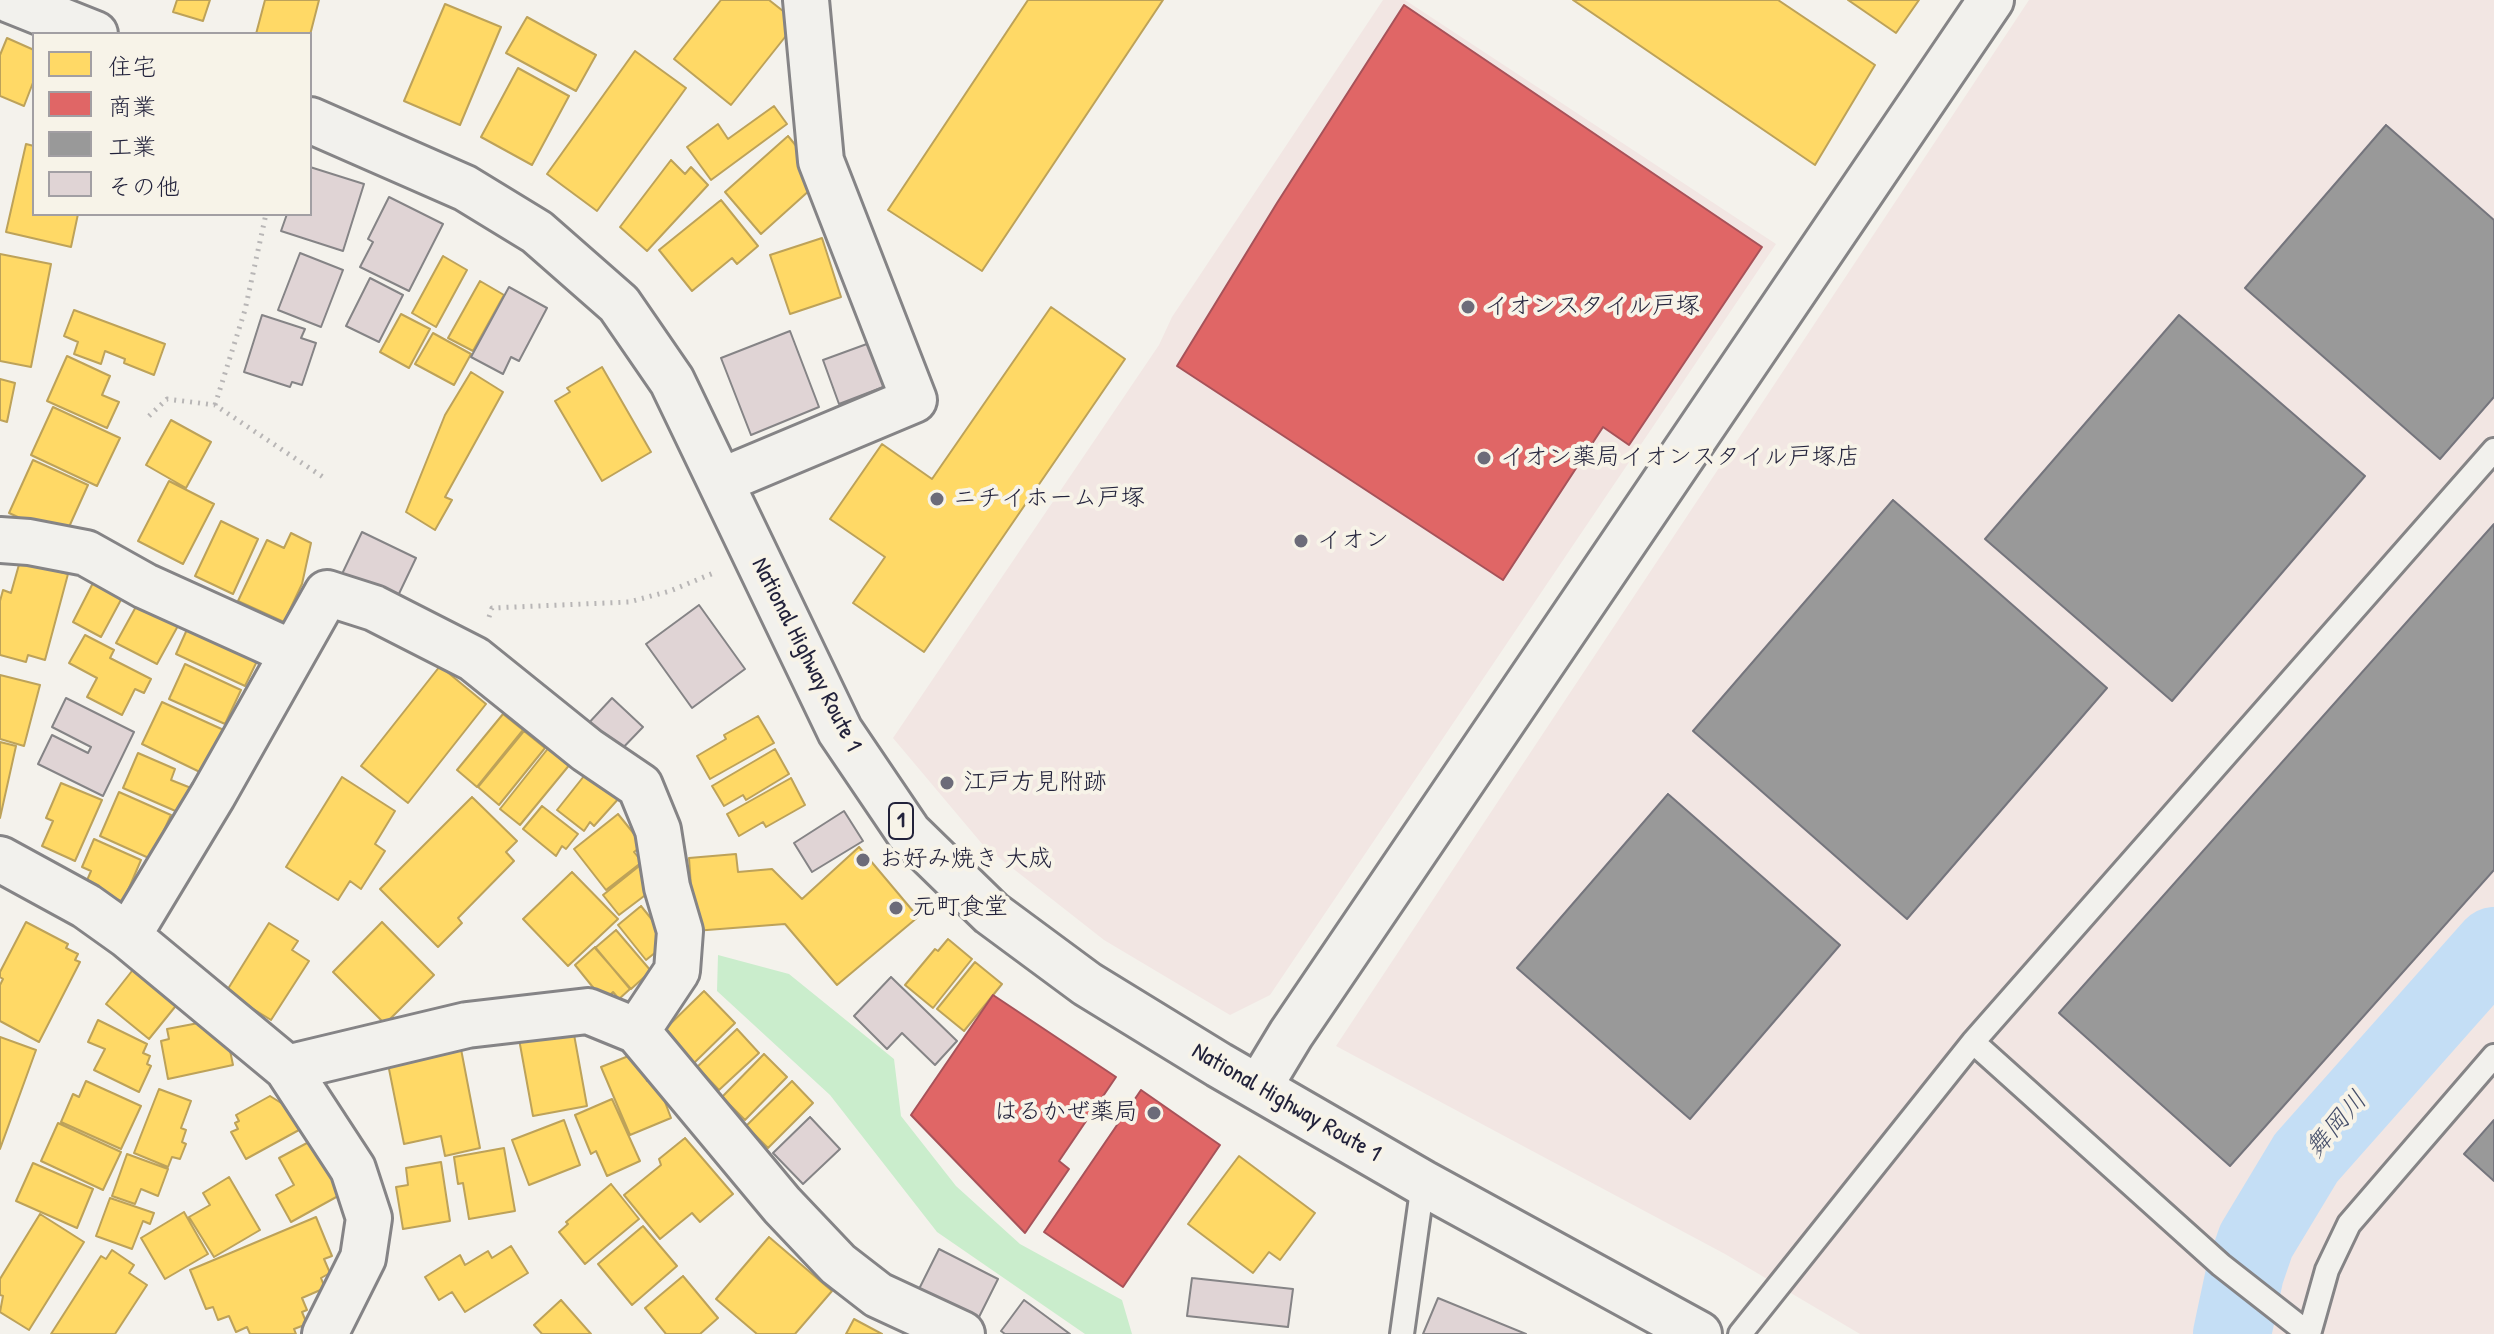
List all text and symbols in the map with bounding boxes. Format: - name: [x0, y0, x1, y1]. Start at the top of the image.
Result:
- legend: [32, 32, 312, 216]
- text: 住宅: [108, 50, 156, 82]
- text: 商業: [108, 90, 156, 122]
- text: 工業: [108, 130, 156, 162]
- text: その他: [108, 170, 180, 202]
- place label: イオンスタイル戸塚: [1484, 293, 1700, 321]
- marker: イオンスタイル戸塚: [1459, 298, 1477, 316]
- place label: イオン薬局イオンスタイル戸塚店: [1500, 444, 1860, 472]
- marker: イオン薬局イオンスタイル戸塚店: [1475, 449, 1493, 467]
- place label: ニチイホーム戸塚: [953, 485, 1145, 513]
- marker: ニチイホーム戸塚: [928, 490, 946, 508]
- place label: イオン: [1317, 527, 1389, 555]
- marker: イオン: [1292, 532, 1310, 550]
- street label: National Highway Route 1: [745, 553, 867, 757]
- place label: 江戸方見附跡: [963, 769, 1107, 797]
- marker: 江戸方見附跡: [938, 774, 956, 792]
- road number: 1: [889, 803, 913, 839]
- place label: お好み焼き 大成: [879, 846, 1053, 874]
- marker: お好み焼き 大成: [854, 851, 872, 869]
- place label: 元町食堂: [912, 894, 1008, 922]
- marker: 元町食堂: [887, 899, 905, 917]
- street label: National Highway Route 1: [1186, 1037, 1386, 1169]
- water label: 舞岡川: [2300, 1085, 2374, 1165]
- place label: はるかぜ薬局: [994, 1099, 1138, 1127]
- marker: はるかぜ薬局: [1145, 1104, 1163, 1122]

